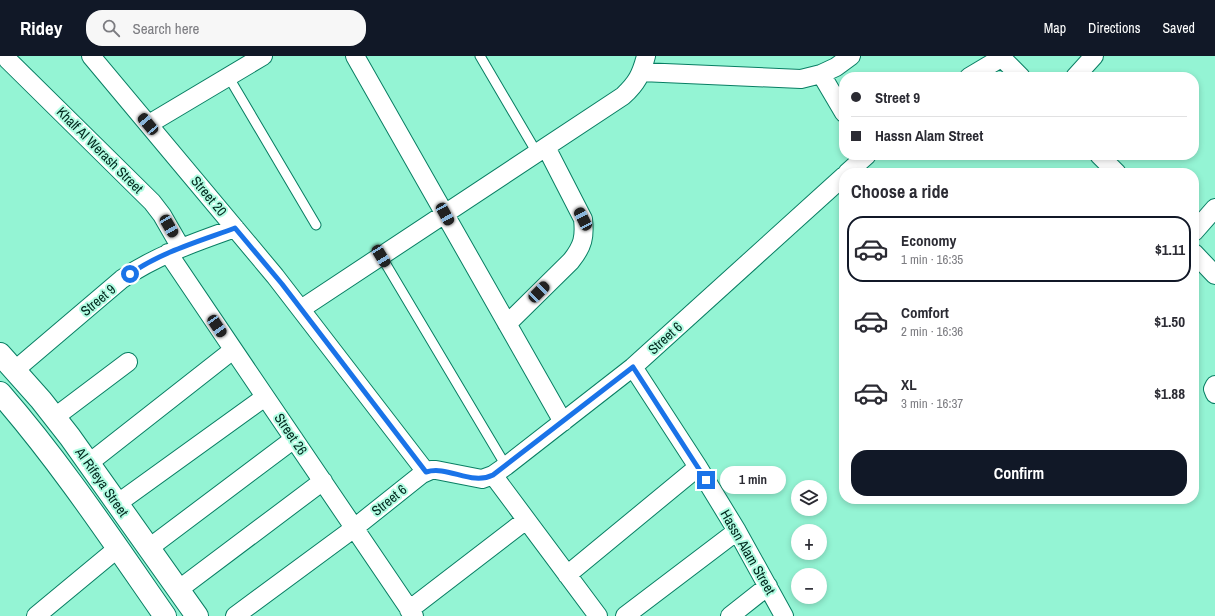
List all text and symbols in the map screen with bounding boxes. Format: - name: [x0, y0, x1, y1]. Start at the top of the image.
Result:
- search box: [86, 10, 366, 46]
- text: Ridey: [20, 15, 62, 41]
- icon: search: [100, 17, 122, 39]
- text: Search here: [132, 18, 199, 39]
- text: Map: [1044, 19, 1066, 37]
- text: Directions: [1088, 19, 1140, 37]
- text: Saved: [1162, 19, 1195, 37]
- text: Street 9: [875, 87, 920, 108]
- street label: Khalf Al Werash Street: [53, 103, 147, 197]
- car: [136, 111, 160, 137]
- text: Hassn Alam Street: [875, 125, 983, 146]
- street label: Street 20: [187, 172, 231, 220]
- text: Choose a ride: [851, 179, 949, 204]
- car: [434, 201, 456, 227]
- car: [572, 206, 594, 232]
- car: [158, 213, 180, 239]
- text: Economy: [901, 230, 956, 251]
- icon: car: [853, 231, 889, 267]
- text: $1.11: [1155, 239, 1185, 260]
- car: [370, 243, 392, 269]
- text: 1 min · 16:35: [901, 251, 963, 268]
- route start: [121, 265, 139, 283]
- car: [526, 279, 552, 305]
- street label: Street 9: [77, 280, 119, 320]
- text: Comfort: [901, 302, 949, 323]
- icon: car: [853, 303, 889, 339]
- text: $1.50: [1154, 311, 1185, 332]
- car: [205, 313, 229, 339]
- street label: Street 6: [644, 318, 686, 358]
- text: 2 min · 16:36: [901, 323, 963, 340]
- text: XL: [901, 374, 917, 395]
- icon: car: [853, 375, 889, 411]
- text: $1.88: [1154, 383, 1185, 404]
- text: 3 min · 16:37: [901, 395, 963, 412]
- street label: Street 26: [271, 410, 311, 458]
- street label: Al Rifeya Street: [71, 443, 132, 520]
- button: Confirm: [851, 450, 1187, 496]
- callout: 1 min: [720, 466, 786, 494]
- route end: [697, 471, 715, 489]
- text: 1 min: [739, 471, 767, 488]
- street label: Street 6: [368, 480, 410, 520]
- map controls: [791, 480, 827, 604]
- button: layers: [791, 480, 827, 516]
- street label: Hassn Alam Street: [716, 506, 780, 598]
- button: +: [791, 524, 827, 560]
- button: −: [791, 568, 827, 604]

